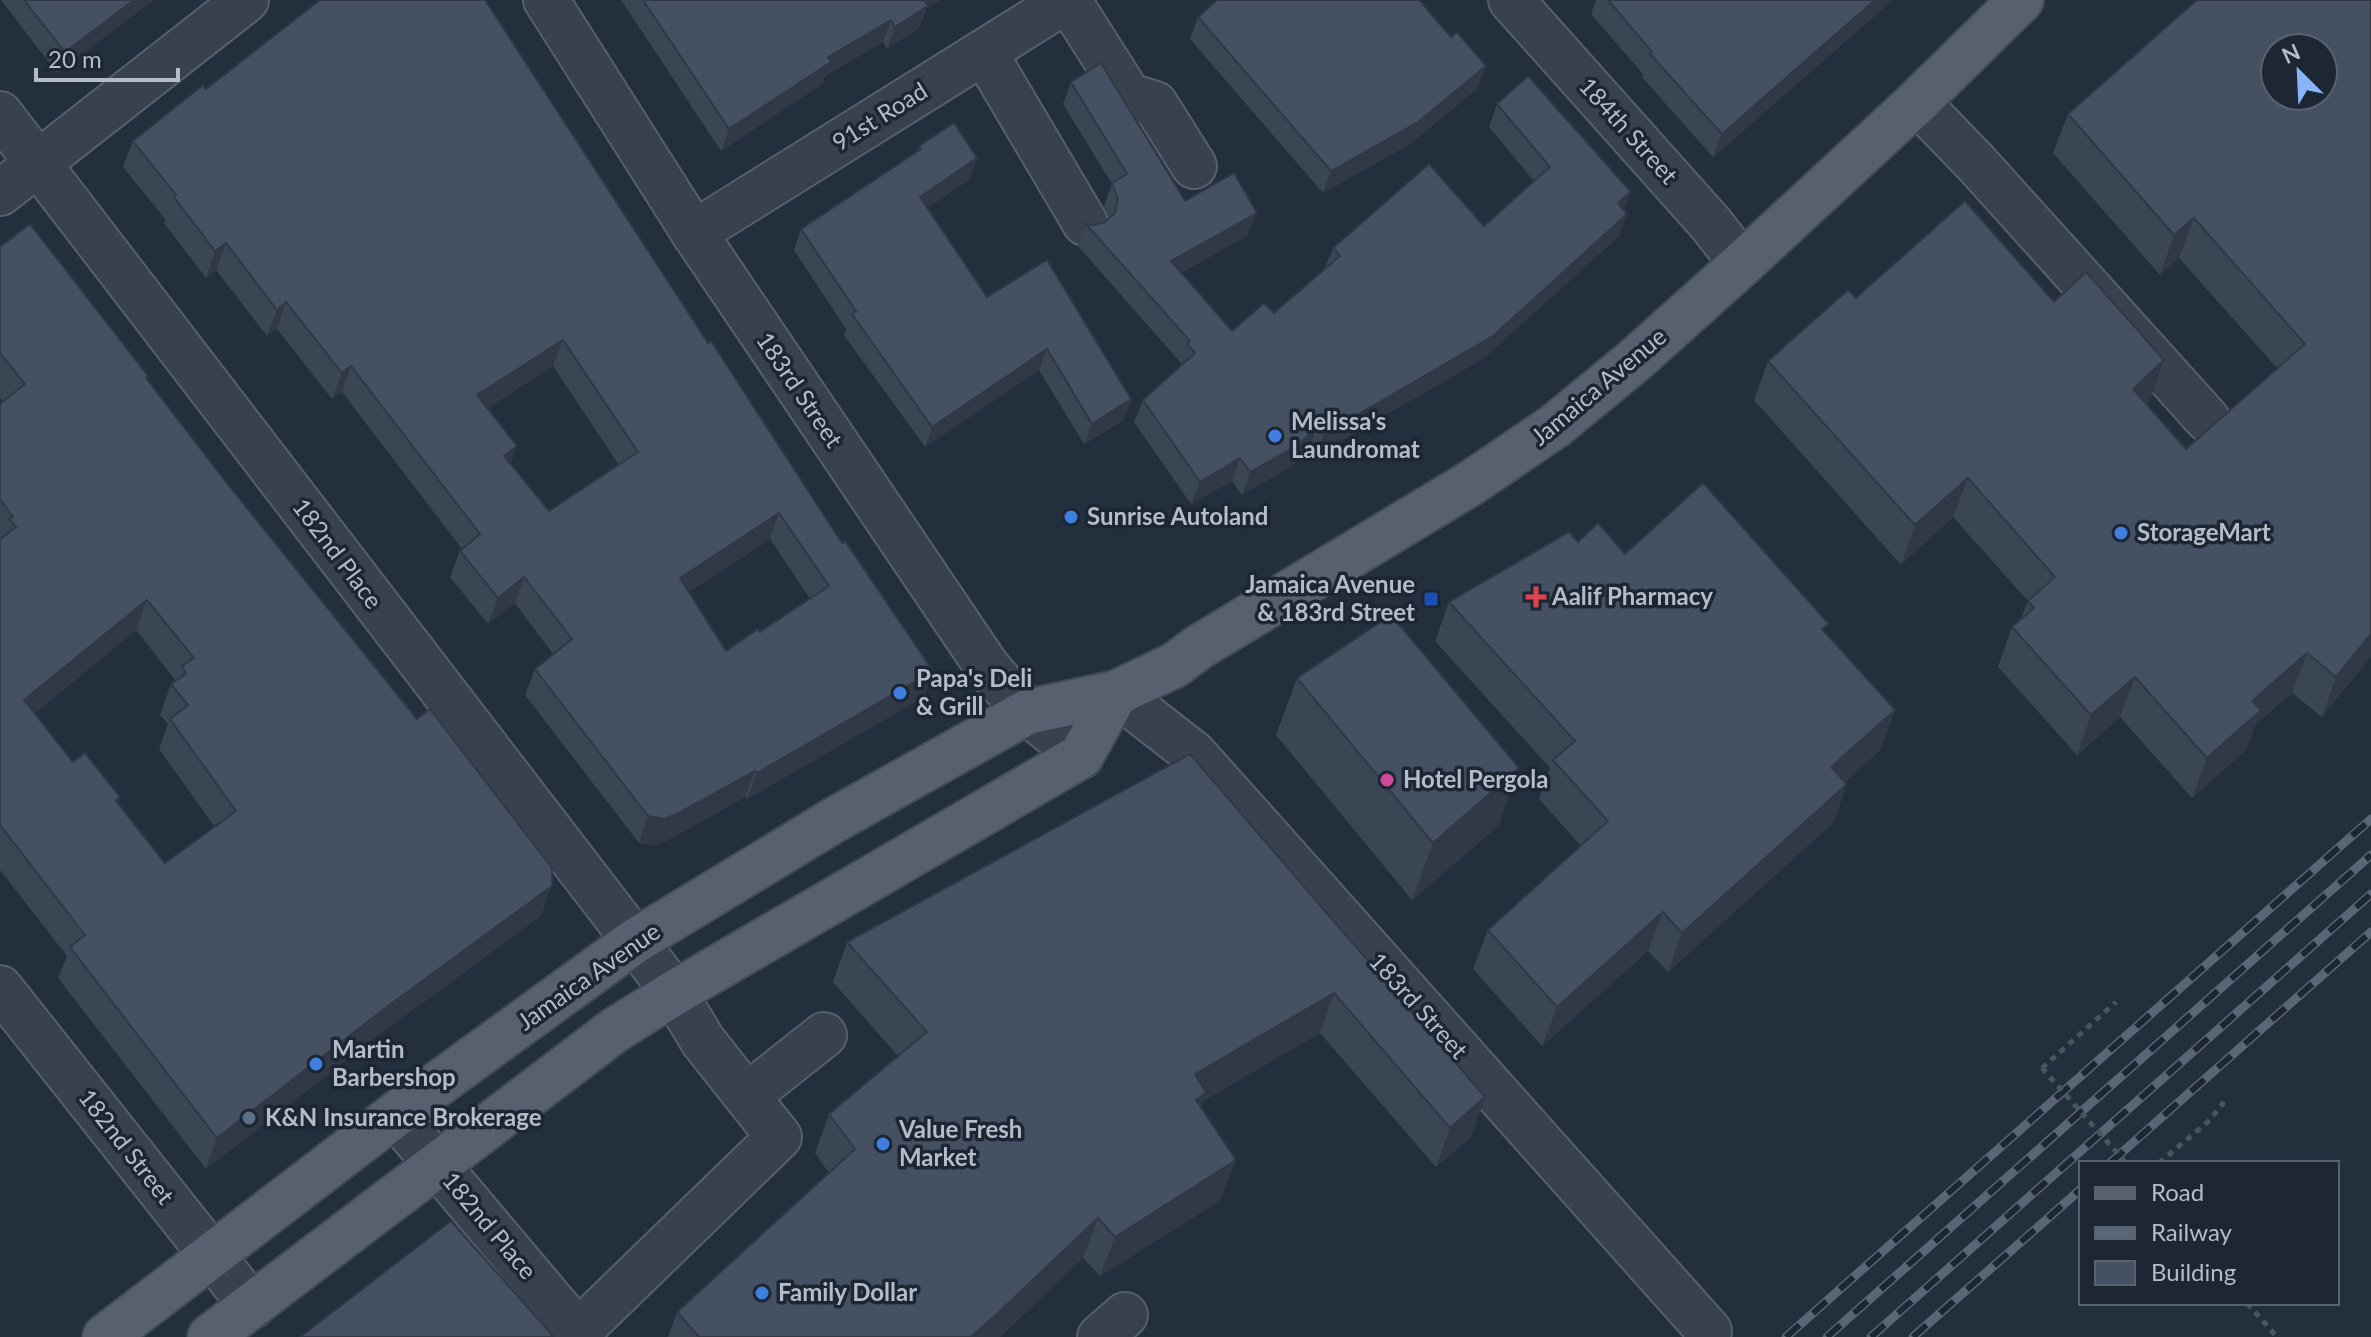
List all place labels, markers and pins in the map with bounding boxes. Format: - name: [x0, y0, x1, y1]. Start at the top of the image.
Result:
- place label: Melissa's Laundromat: [1291, 406, 1420, 463]
- marker: Melissa's Laundromat: [1266, 427, 1284, 445]
- place label: Sunrise Autoland: [1087, 501, 1268, 530]
- marker: Sunrise Autoland: [1062, 508, 1080, 526]
- place label: StorageMart: [2137, 517, 2271, 546]
- marker: StorageMart: [2112, 524, 2130, 542]
- place label: Jamaica Avenue & 183rd Street: [1245, 569, 1415, 626]
- place label: Aalif Pharmacy: [1551, 581, 1713, 610]
- marker: Aalif Pharmacy: [1527, 588, 1545, 606]
- marker: Jamaica Avenue & 183rd Street: [1422, 590, 1440, 608]
- place label: Papa's Deli & Grill: [916, 663, 1032, 720]
- marker: Papa's Deli & Grill: [891, 684, 909, 702]
- place label: Hotel Pergola: [1403, 764, 1548, 793]
- marker: Hotel Pergola: [1378, 771, 1396, 789]
- place label: Martin Barbershop: [332, 1034, 456, 1091]
- marker: Martin Barbershop: [307, 1055, 325, 1073]
- place label: K&N Insurance Brokerage: [265, 1102, 542, 1131]
- marker: K&N Insurance Brokerage: [240, 1109, 258, 1127]
- place label: Value Fresh Market: [898, 1114, 1022, 1171]
- marker: Value Fresh Market: [874, 1135, 892, 1153]
- place label: Family Dollar: [778, 1277, 917, 1306]
- marker: Family Dollar: [753, 1284, 771, 1302]

